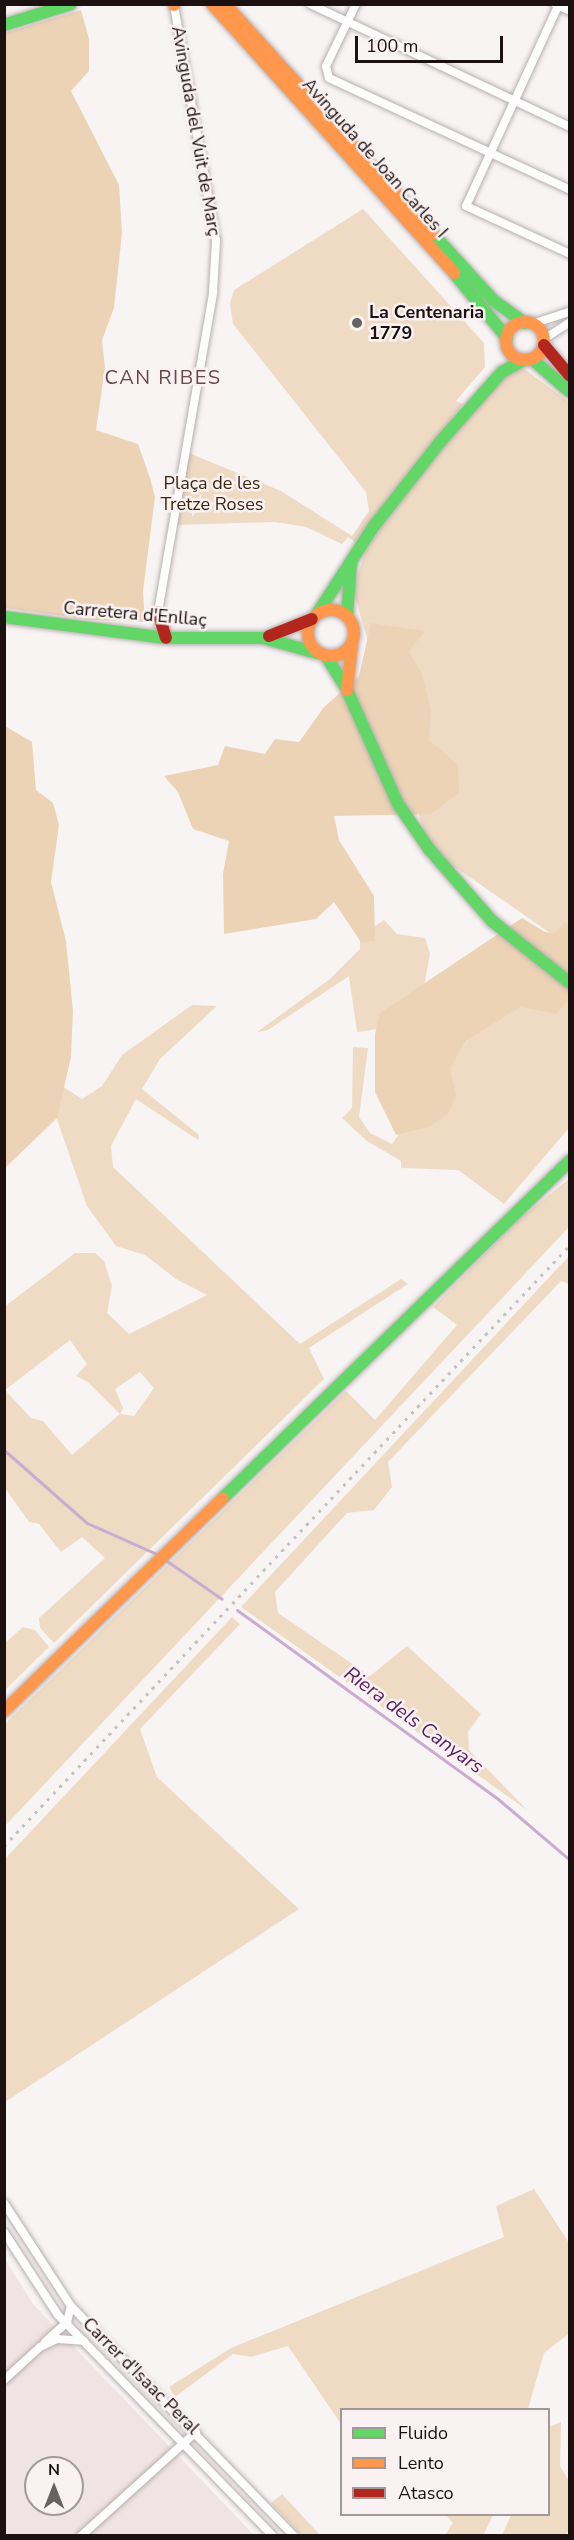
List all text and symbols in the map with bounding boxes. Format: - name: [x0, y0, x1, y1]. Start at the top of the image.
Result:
- street label: Avinguda del Vuit de Març: [167, 24, 225, 238]
- scale bar: [358, 24, 506, 62]
- text: 100 m: [366, 34, 418, 58]
- street label: Avinguda de Joan Carles I: [298, 74, 452, 242]
- place label: La Centenaria 1779: [369, 302, 484, 344]
- marker: La Centenaria 1779: [350, 316, 364, 330]
- district label: CAN RIBES: [105, 365, 221, 389]
- park label: Plaça de les Tretze Roses: [161, 473, 263, 516]
- street label: Carretera d'Enllaç: [62, 597, 208, 631]
- water label: Riera dels Canyars: [340, 1661, 488, 1779]
- street label: Carrer d'Isaac Peral: [78, 2313, 204, 2439]
- legend: [340, 2408, 550, 2516]
- text: Fluido: [398, 2421, 448, 2445]
- text: Lento: [398, 2451, 444, 2475]
- north arrow: [24, 2456, 84, 2516]
- text: N: [48, 2459, 60, 2481]
- text: Atasco: [398, 2481, 454, 2505]

